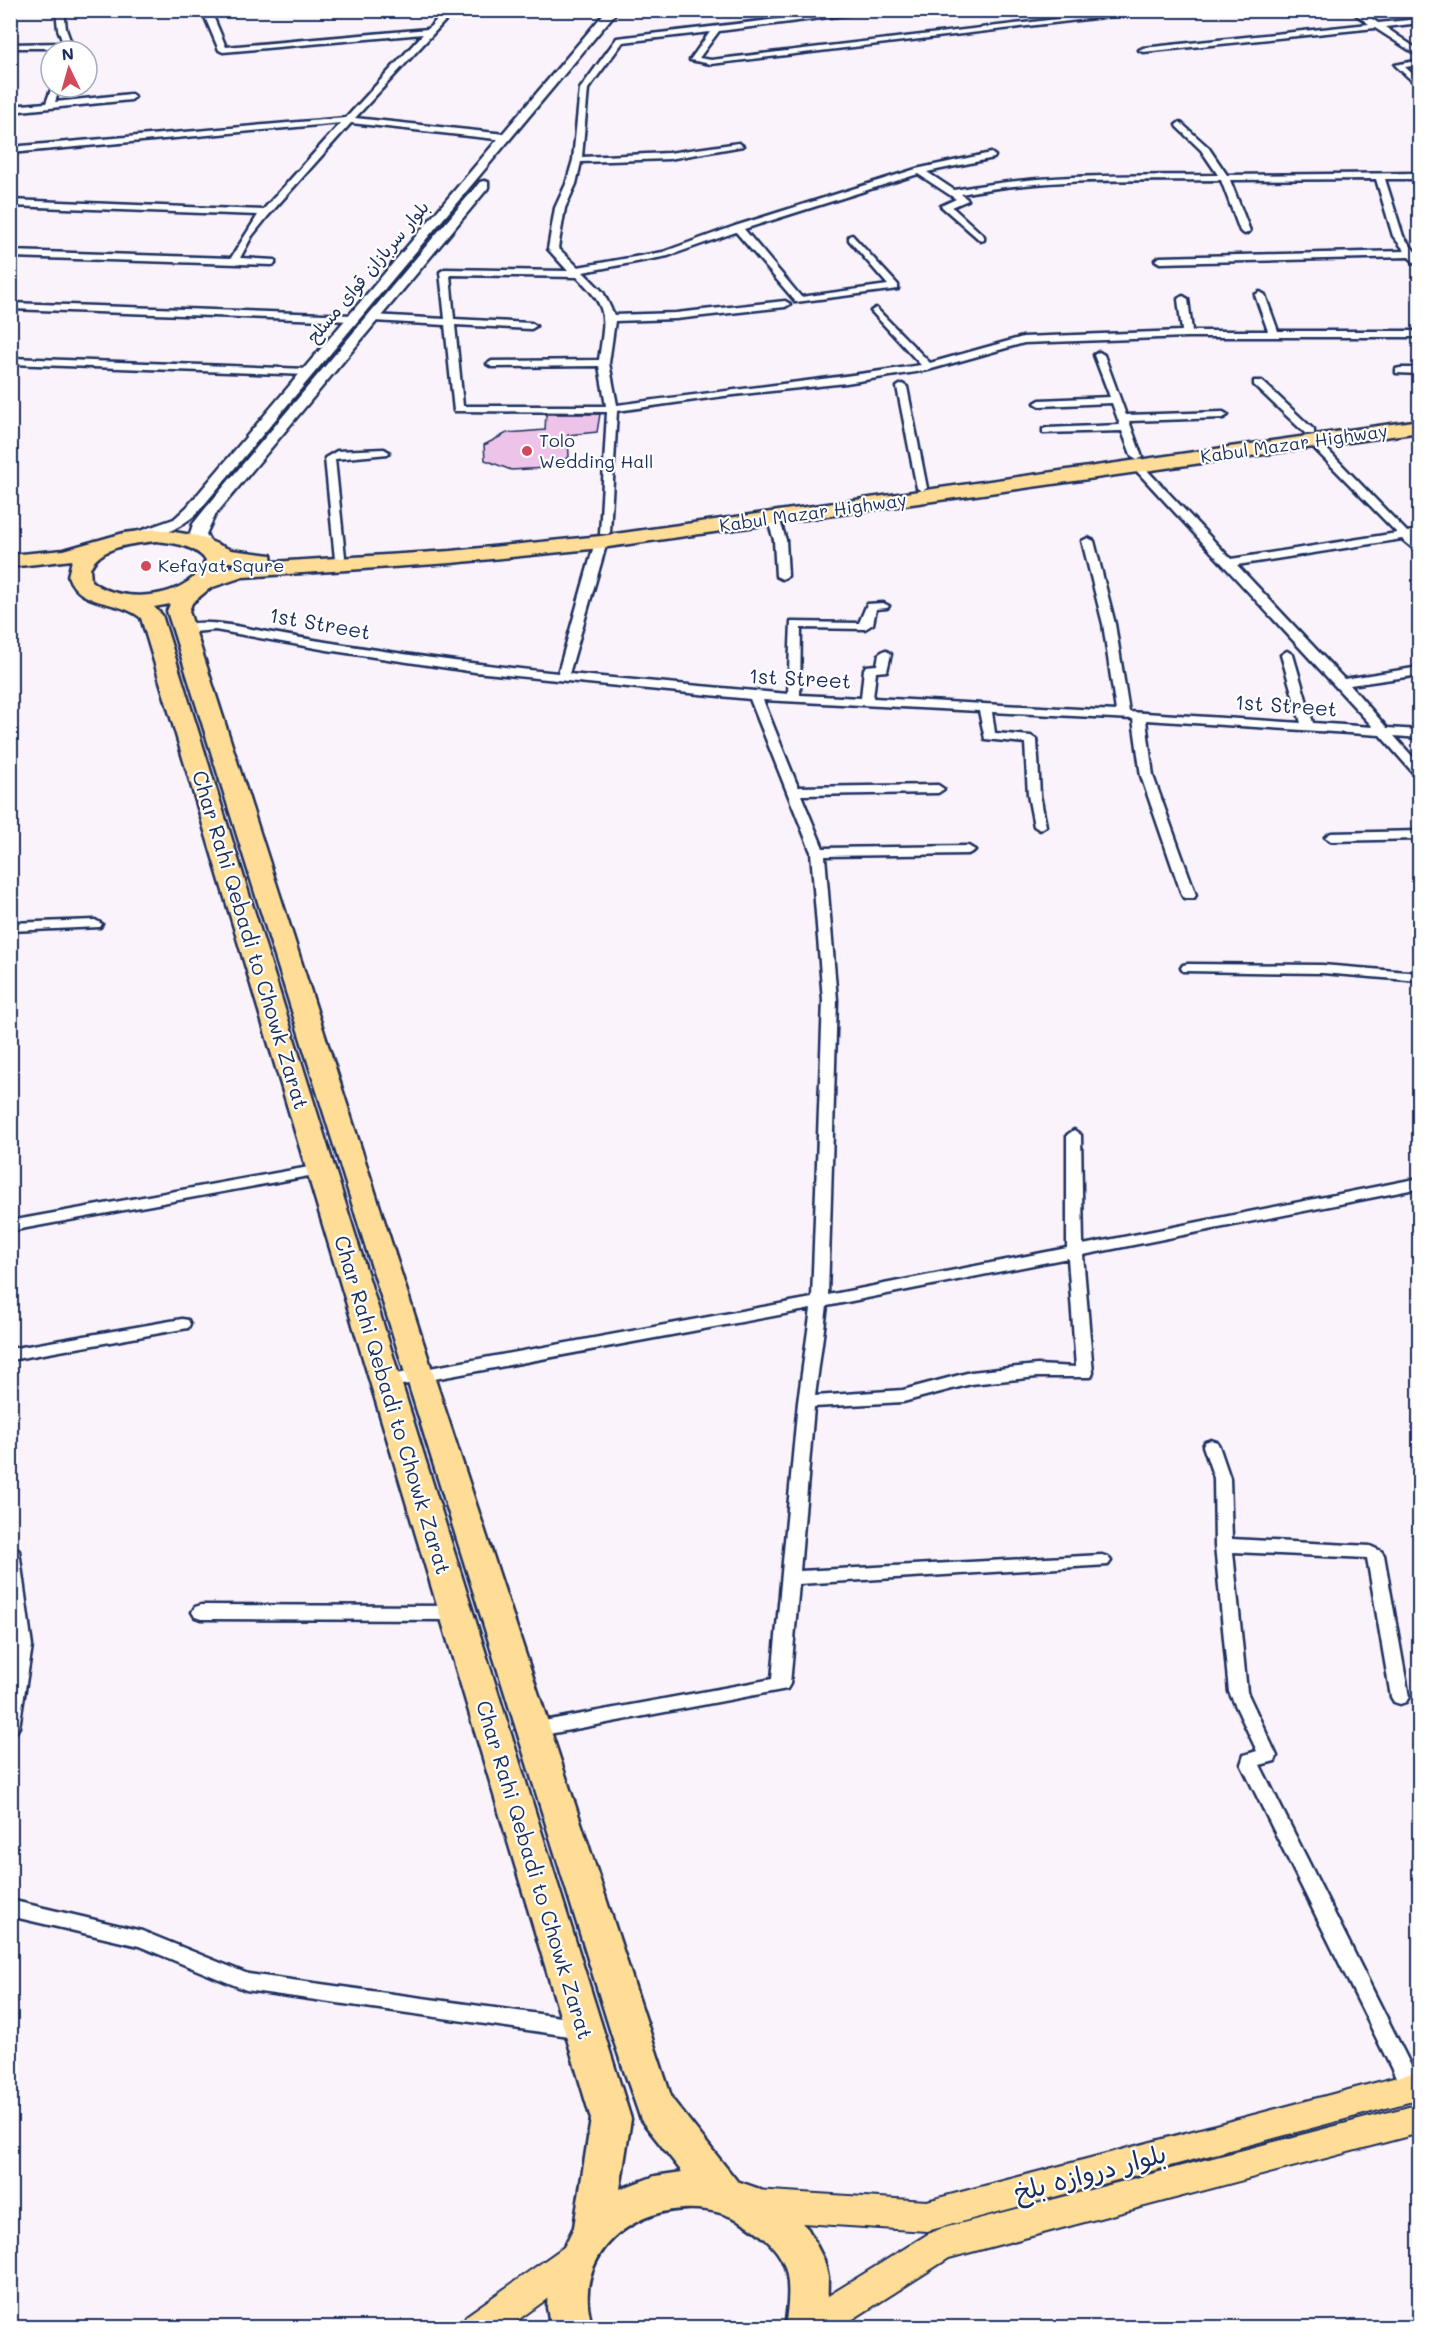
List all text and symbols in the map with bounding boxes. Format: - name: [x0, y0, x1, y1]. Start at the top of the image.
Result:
- north arrow: [39, 39, 99, 99]
- text: N: [61, 43, 75, 65]
- street label: بلوار سربازان قوای مسلح: [301, 195, 435, 348]
- street label: Kabul Mazar Highway: [1199, 418, 1389, 468]
- place label: Tolo Wedding Hall: [539, 428, 654, 473]
- marker: Tolo Wedding Hall: [520, 444, 534, 458]
- street label: Kabul Mazar Highway: [718, 487, 908, 537]
- place label: Kefayat Squre: [158, 553, 284, 577]
- marker: Kefayat Squre: [139, 559, 153, 573]
- street label: 1st Street: [267, 600, 373, 645]
- street label: 1st Street: [748, 661, 852, 694]
- street label: 1st Street: [1234, 687, 1338, 722]
- street label: Char Rahi Qebadi to Chowk Zarat: [187, 767, 316, 1112]
- street label: Char Rahi Qebadi to Chowk Zarat: [329, 1232, 458, 1577]
- street label: Char Rahi Qebadi to Chowk Zarat: [471, 1697, 600, 2042]
- street label: بلوار دروازه بلخ: [1010, 2135, 1170, 2211]

